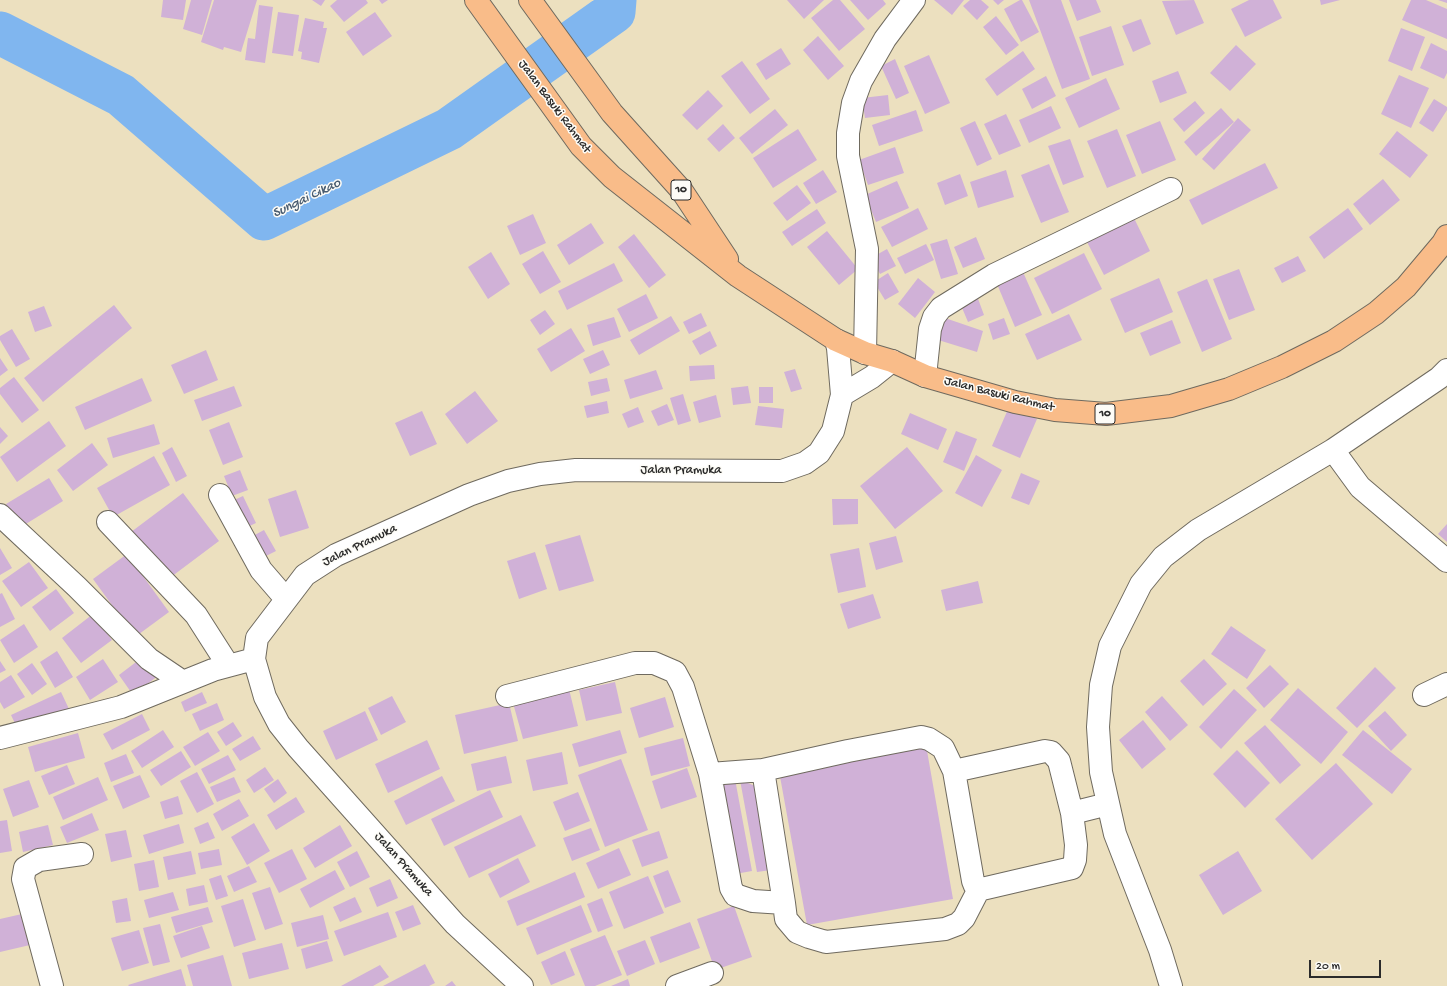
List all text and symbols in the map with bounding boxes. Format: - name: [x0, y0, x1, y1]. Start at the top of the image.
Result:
- street label: Jalan Basuki Rahmat: [514, 57, 594, 157]
- water label: Sungai Cikao: [270, 175, 344, 223]
- road number: 10: [671, 180, 691, 200]
- street label: Jalan Basuki Rahmat: [942, 374, 1056, 416]
- road number: 10: [1095, 404, 1115, 424]
- street label: Jalan Pramuka: [641, 463, 721, 479]
- street label: Jalan Pramuka: [320, 521, 400, 571]
- street label: Jalan Pramuka: [370, 830, 436, 900]
- scale bar: [1311, 952, 1383, 978]
- text: 20 m: [1316, 960, 1340, 974]

